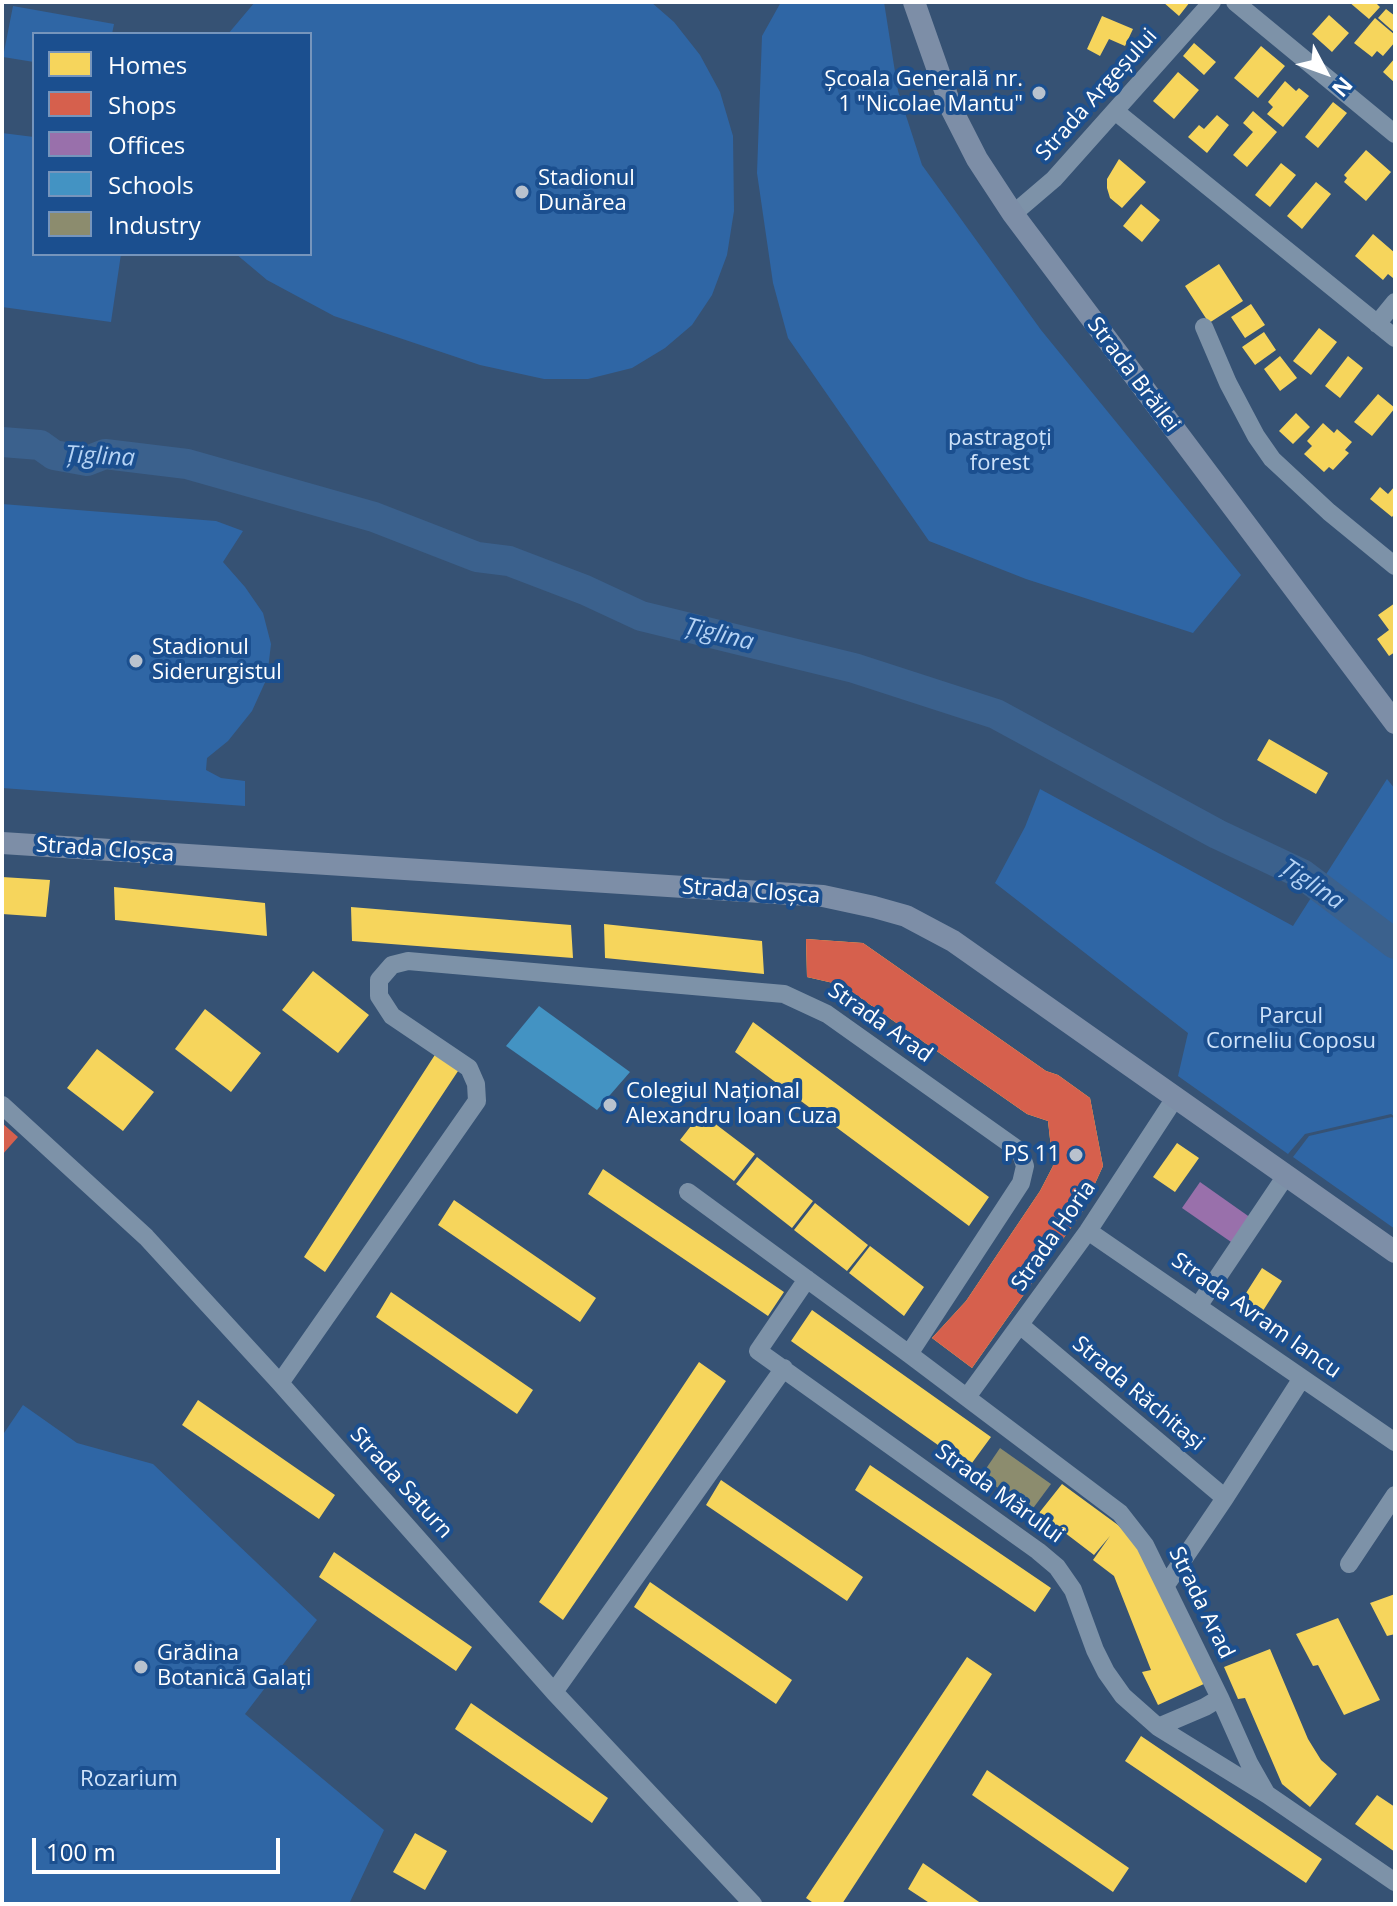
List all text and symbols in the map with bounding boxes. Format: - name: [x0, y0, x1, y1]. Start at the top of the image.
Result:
- street label: Strada Argeșului: [1031, 24, 1163, 166]
- legend: [32, 32, 312, 256]
- north arrow: [1285, 32, 1365, 112]
- text: Homes: [108, 48, 187, 81]
- place label: Școala Generală nr. 1 "Nicolae Mantu": [824, 67, 1023, 118]
- text: N: [1326, 71, 1360, 104]
- marker: Școala Generală nr. 1 "Nicolae Mantu": [1030, 84, 1048, 102]
- text: Shops: [108, 88, 176, 121]
- text: Offices: [108, 128, 185, 161]
- place label: Stadionul Dunărea: [538, 166, 635, 218]
- text: Schools: [108, 168, 194, 201]
- marker: Stadionul Dunărea: [513, 183, 531, 201]
- text: Industry: [108, 208, 201, 241]
- street label: Strada Brăilei: [1081, 312, 1185, 438]
- park label: pastragoți forest: [948, 426, 1052, 478]
- water label: Țiglina: [64, 441, 136, 473]
- water label: Țiglina: [682, 613, 756, 657]
- place label: Stadionul Siderurgistul: [152, 635, 282, 686]
- marker: Stadionul Siderurgistul: [127, 652, 145, 670]
- street label: Strada Cloșca: [35, 832, 175, 868]
- water label: Țiglina: [1275, 853, 1349, 917]
- street label: Strada Cloșca: [681, 874, 821, 910]
- street label: Strada Arad: [823, 977, 937, 1069]
- park label: Parcul Corneliu Coposu: [1206, 1004, 1376, 1056]
- place label: Colegiul Național Alexandru Ioan Cuza: [626, 1079, 837, 1130]
- marker: Colegiul Național Alexandru Ioan Cuza: [601, 1096, 619, 1114]
- place label: PS 11: [1004, 1142, 1060, 1168]
- marker: PS 11: [1067, 1146, 1085, 1164]
- street label: Strada Horia: [1006, 1176, 1102, 1296]
- street label: Strada Avram Iancu: [1166, 1248, 1346, 1384]
- street label: Strada Răchitași: [1067, 1331, 1209, 1457]
- street label: Strada Saturn: [344, 1422, 458, 1544]
- street label: Strada Mărului: [930, 1439, 1068, 1549]
- street label: Strada Arad: [1163, 1543, 1239, 1663]
- place label: Grădina Botanică Galați: [157, 1641, 311, 1692]
- marker: Grădina Botanică Galați: [132, 1658, 150, 1676]
- park label: Rozarium: [80, 1767, 178, 1793]
- scale bar: [36, 1822, 284, 1872]
- text: 100 m: [46, 1835, 116, 1868]

